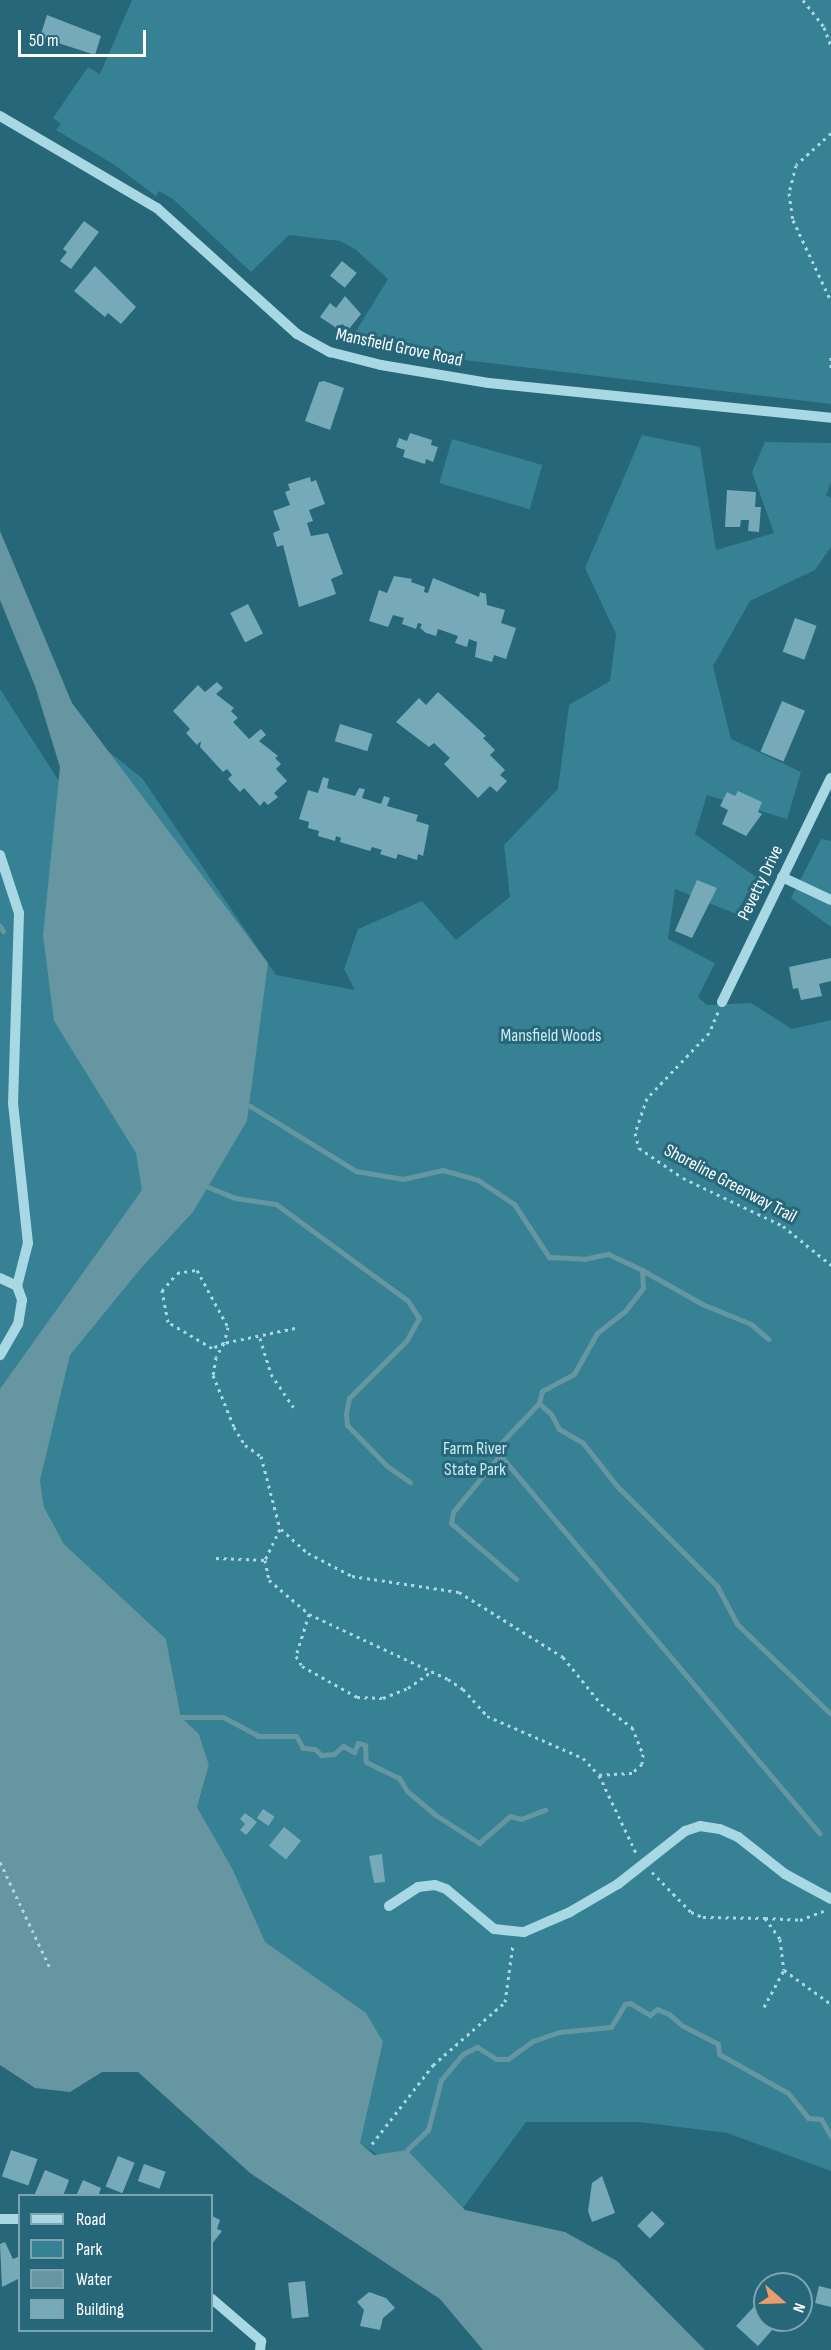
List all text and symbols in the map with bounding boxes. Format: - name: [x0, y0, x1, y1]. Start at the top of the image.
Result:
- scale bar: [21, 18, 148, 56]
- text: 50 m: [29, 30, 59, 51]
- street label: Mansfield Grove Road: [334, 324, 464, 372]
- street label: Pevetty Drive: [734, 842, 788, 924]
- park label: Mansfield Woods: [501, 1025, 601, 1047]
- street label: Shoreline Greenway Trail: [660, 1140, 800, 1228]
- park label: Farm River State Park: [443, 1439, 507, 1482]
- legend: [18, 2194, 213, 2332]
- text: Road: [76, 2209, 106, 2230]
- text: Park: [76, 2239, 102, 2260]
- text: Water: [76, 2269, 112, 2290]
- north arrow: [753, 2272, 813, 2332]
- text: Building: [76, 2299, 124, 2320]
- text: N: [788, 2300, 809, 2315]

